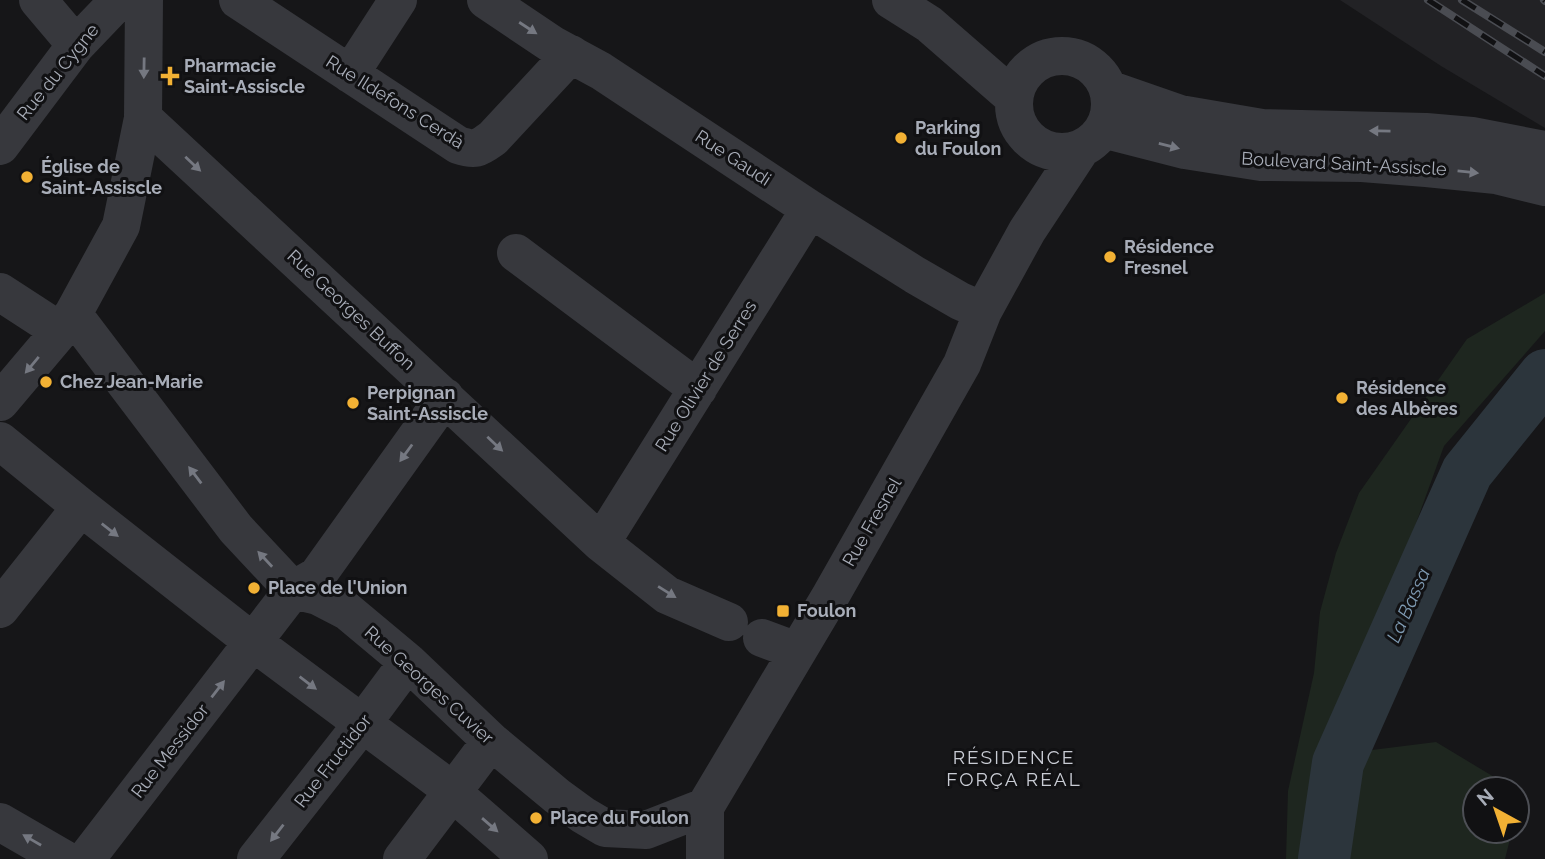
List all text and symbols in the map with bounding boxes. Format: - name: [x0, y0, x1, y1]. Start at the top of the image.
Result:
- street label: Rue du Cygne: [12, 19, 103, 124]
- one-way arrow: [518, 21, 537, 34]
- street label: Rue Ildefons Cerdà: [322, 51, 468, 153]
- place label: Pharmacie Saint-Assiscle: [184, 55, 305, 97]
- one-way arrow: [138, 57, 149, 79]
- marker: Pharmacie Saint-Assiscle: [162, 68, 178, 84]
- place label: Parking du Foulon: [915, 117, 1001, 159]
- street label: Rue Gaudi: [691, 125, 775, 190]
- one-way arrow: [1369, 125, 1391, 137]
- marker: Parking du Foulon: [893, 130, 909, 146]
- one-way arrow: [1158, 141, 1180, 152]
- street label: Boulevard Saint-Assiscle: [1241, 148, 1448, 179]
- place label: Église de Saint-Assiscle: [41, 156, 162, 198]
- one-way arrow: [184, 156, 201, 172]
- one-way arrow: [1458, 167, 1480, 178]
- marker: Église de Saint-Assiscle: [19, 169, 35, 185]
- place label: Résidence Fresnel: [1124, 236, 1214, 278]
- street label: Rue Georges Buffon: [283, 245, 419, 374]
- marker: Résidence Fresnel: [1102, 249, 1118, 265]
- street label: Rue Olivier de Serres: [651, 296, 761, 455]
- one-way arrow: [25, 356, 40, 373]
- place label: Chez Jean-Marie: [60, 371, 203, 392]
- marker: Chez Jean-Marie: [38, 374, 54, 390]
- place label: Résidence des Albères: [1356, 377, 1458, 419]
- place label: Perpignan Saint-Assiscle: [367, 382, 488, 424]
- marker: Résidence des Albères: [1334, 390, 1350, 406]
- marker: Perpignan Saint-Assiscle: [345, 395, 361, 411]
- one-way arrow: [486, 436, 504, 452]
- one-way arrow: [399, 444, 413, 462]
- one-way arrow: [187, 466, 202, 484]
- street label: Rue Fresnel: [838, 474, 905, 570]
- one-way arrow: [101, 522, 119, 537]
- one-way arrow: [257, 551, 273, 568]
- water label: La Bassa: [1382, 564, 1434, 646]
- place label: Place de l'Union: [268, 577, 407, 598]
- marker: Place de l'Union: [246, 580, 262, 596]
- one-way arrow: [657, 586, 676, 599]
- place label: Foulon: [797, 600, 856, 621]
- marker: Foulon: [775, 603, 791, 619]
- street label: Rue Georges Cuvier: [361, 621, 499, 748]
- one-way arrow: [299, 676, 317, 690]
- one-way arrow: [210, 680, 225, 698]
- street label: Rue Messidor: [126, 699, 213, 802]
- street label: Rue Fructidor: [290, 709, 376, 811]
- district label: RÉSIDENCE FORÇA RÉAL: [946, 746, 1082, 790]
- north arrow: [1461, 775, 1531, 845]
- text: N: [1472, 784, 1498, 810]
- place label: Place du Foulon: [550, 807, 689, 828]
- marker: Place du Foulon: [528, 810, 544, 826]
- one-way arrow: [482, 817, 499, 832]
- one-way arrow: [269, 823, 284, 841]
- one-way arrow: [22, 834, 41, 847]

